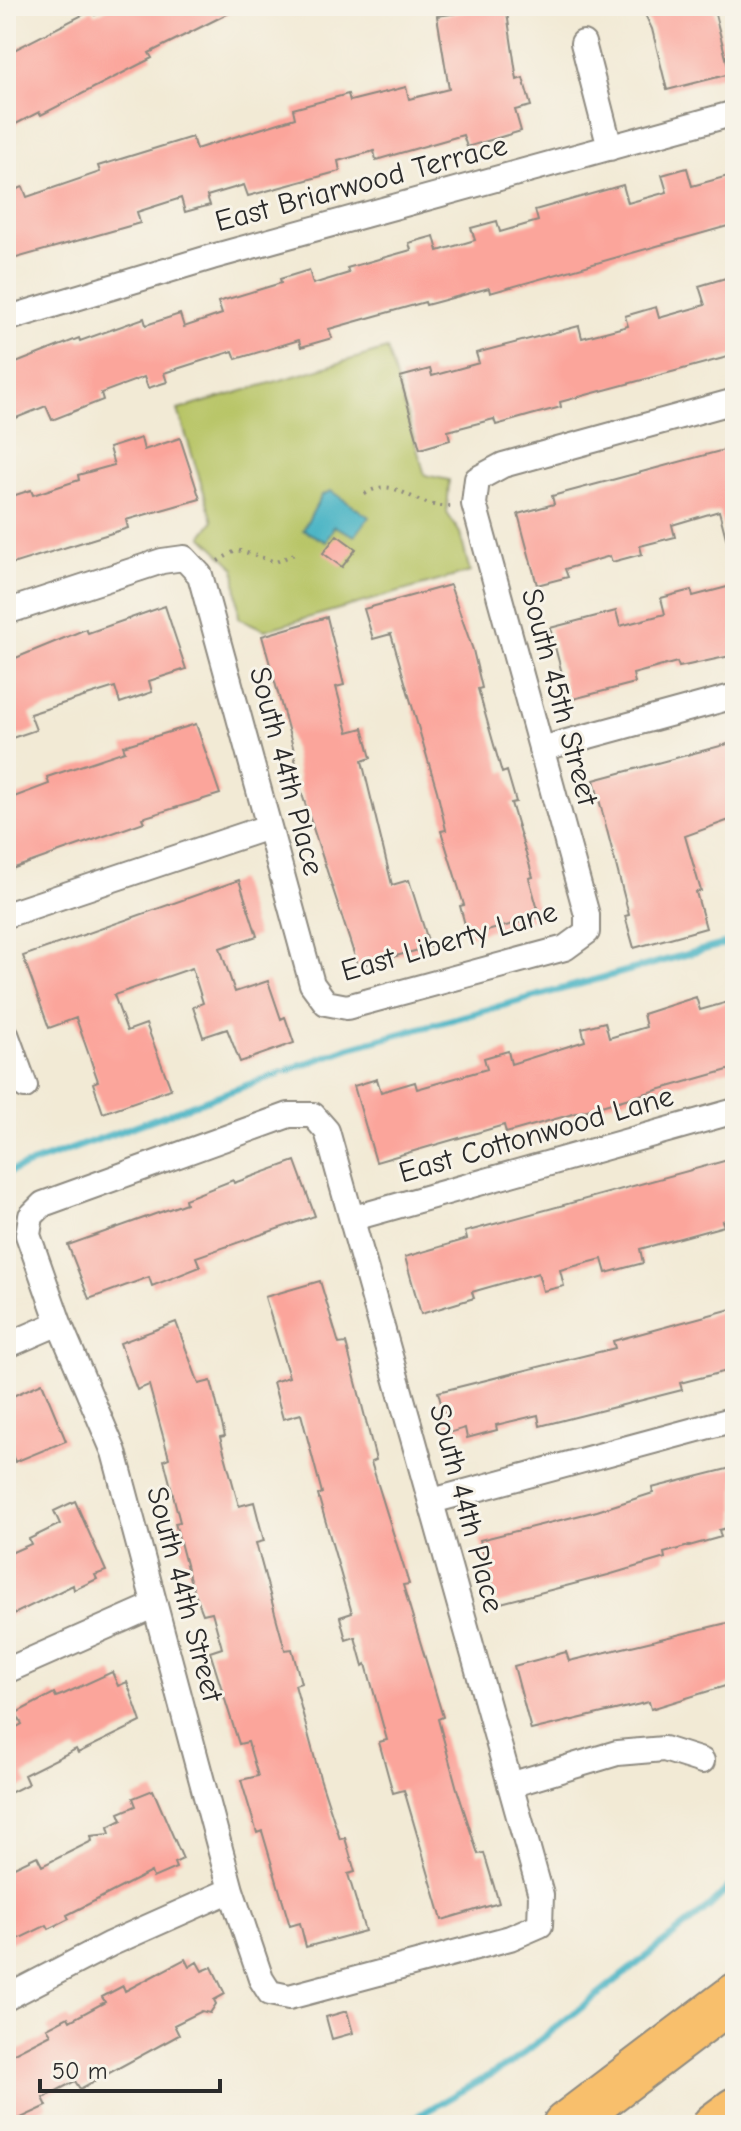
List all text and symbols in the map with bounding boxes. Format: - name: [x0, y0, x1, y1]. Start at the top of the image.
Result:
- street label: East Briarwood Terrace: [211, 128, 511, 239]
- street label: South 45th Street: [514, 585, 606, 811]
- street label: South 44th Place: [242, 663, 331, 879]
- street label: East Liberty Lane: [337, 894, 561, 989]
- street label: East Cottonwood Lane: [395, 1079, 677, 1190]
- street label: South 44th Place: [422, 1400, 511, 1616]
- street label: South 44th Street: [139, 1483, 230, 1707]
- scale bar: [40, 2043, 220, 2093]
- text: 50 m: [52, 2057, 108, 2085]

